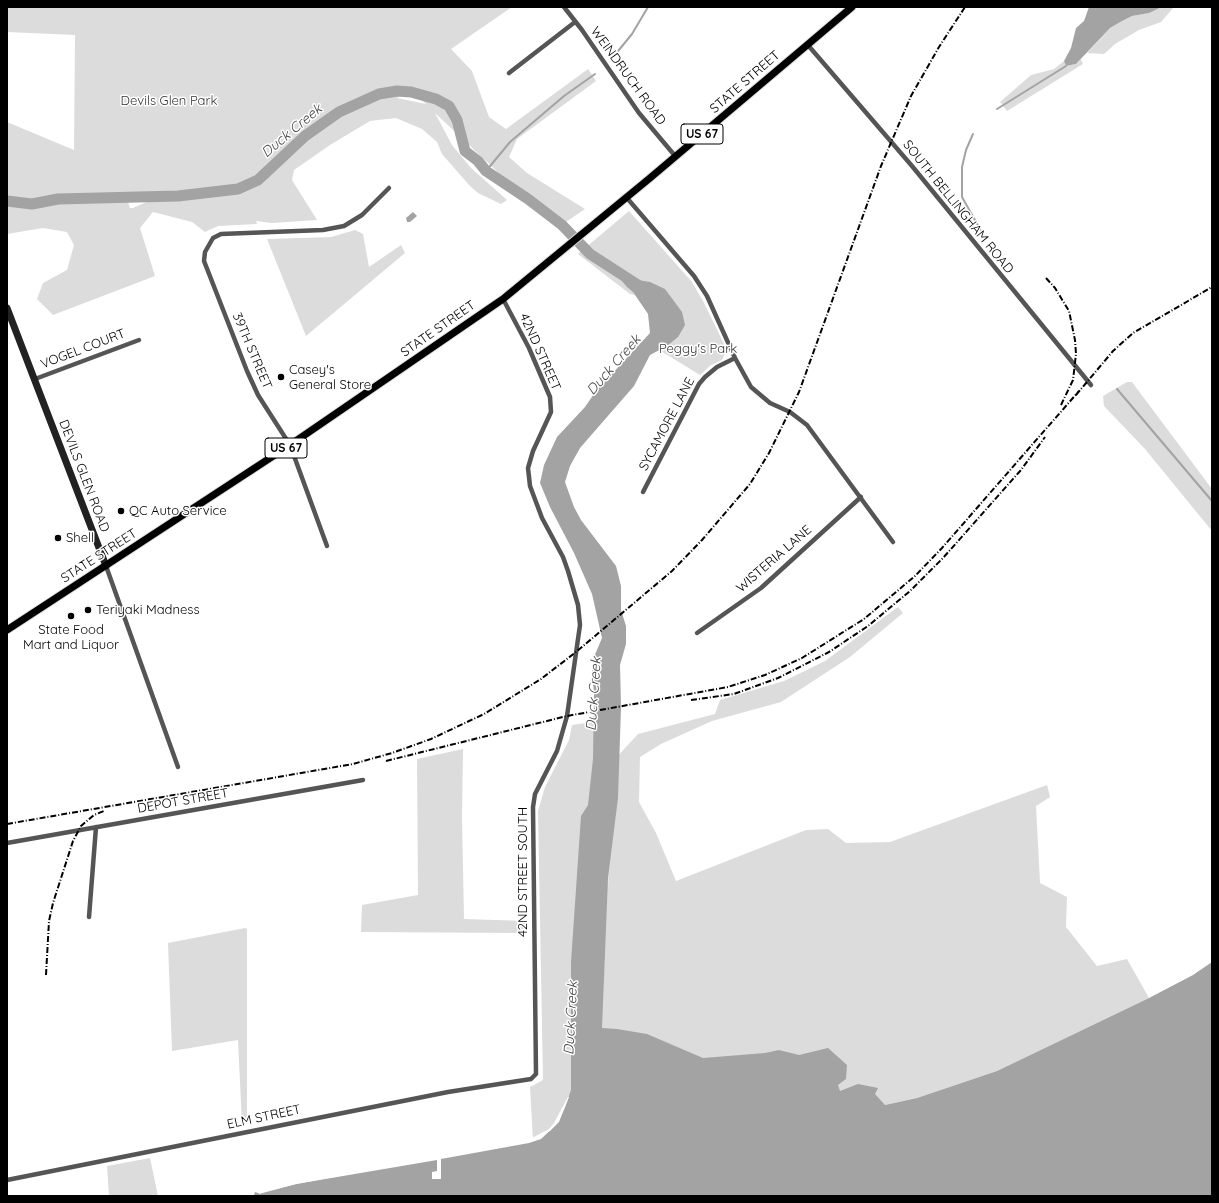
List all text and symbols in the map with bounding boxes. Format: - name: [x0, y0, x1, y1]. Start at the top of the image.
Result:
- street label: WEINDRUCH ROAD: [587, 24, 669, 128]
- street label: STATE STREET: [707, 47, 783, 117]
- park label: Devils Glen Park: [121, 93, 217, 109]
- water label: Duck Creek: [258, 101, 326, 161]
- road number: US 67: [681, 124, 723, 144]
- street label: SOUTH BELLINGHAM ROAD: [899, 137, 1017, 277]
- street label: STATE STREET: [398, 298, 478, 360]
- street label: 39TH STREET: [229, 311, 275, 391]
- street label: 42ND STREET: [516, 311, 564, 393]
- street label: VOGEL COURT: [38, 326, 128, 372]
- water label: Duck Creek: [583, 332, 645, 398]
- park label: Peggy's Park: [659, 341, 737, 357]
- place label: Casey's General Store: [289, 362, 371, 393]
- marker: Casey's General Store: [276, 372, 286, 382]
- street label: SYCAMORE LANE: [636, 375, 698, 473]
- street label: DEVILS GLEN ROAD: [55, 418, 113, 534]
- road number: US 67: [265, 438, 307, 458]
- place label: QC Auto Service: [129, 503, 227, 519]
- marker: QC Auto Service: [116, 506, 126, 516]
- street label: WISTERIA LANE: [733, 522, 815, 596]
- street label: STATE STREET: [58, 526, 140, 586]
- place label: Shell: [66, 530, 94, 546]
- marker: Shell: [53, 533, 63, 543]
- place label: Teriyaki Madness: [96, 602, 200, 618]
- marker: Teriyaki Madness: [83, 605, 93, 615]
- marker: State Food Mart and Liquor: [66, 611, 76, 621]
- place label: State Food Mart and Liquor: [23, 622, 119, 653]
- water label: Duck Creek: [583, 656, 605, 732]
- street label: DEPOT STREET: [136, 785, 230, 817]
- street label: 42ND STREET SOUTH: [515, 807, 531, 937]
- water label: Duck Creek: [561, 981, 581, 1055]
- street label: ELM STREET: [226, 1102, 302, 1132]

